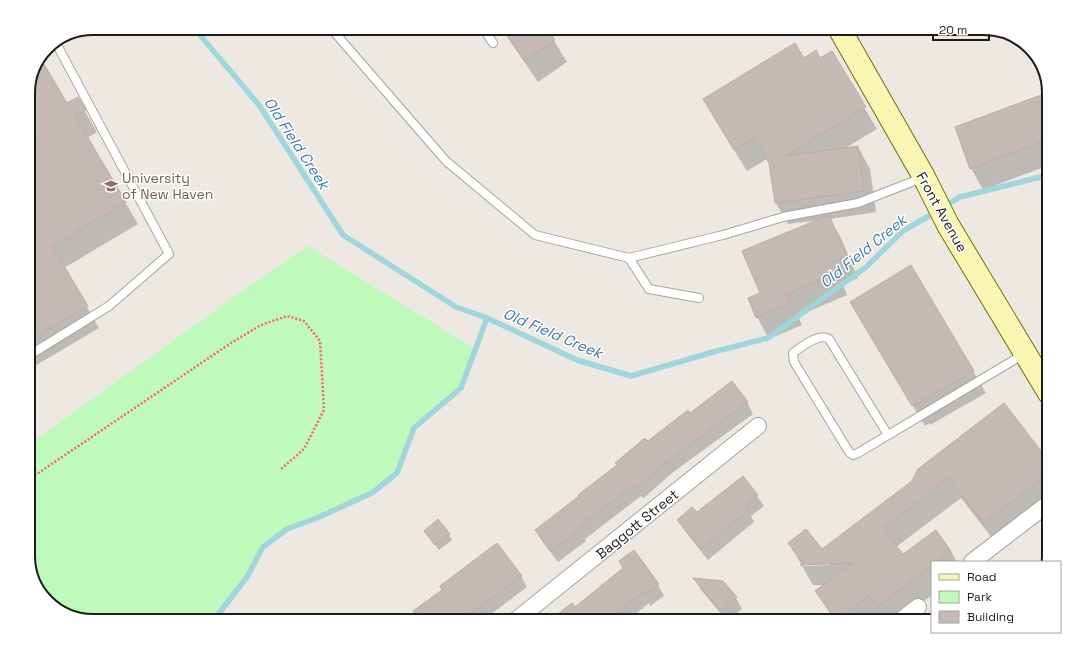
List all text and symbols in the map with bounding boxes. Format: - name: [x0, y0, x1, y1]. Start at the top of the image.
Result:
- scale bar: [933, 16, 989, 42]
- text: 20 m: [939, 22, 967, 38]
- water label: Old Field Creek: [260, 93, 335, 194]
- place label: University of New Haven: [122, 169, 213, 203]
- street label: Front Avenue: [913, 169, 971, 255]
- school or university icon: University of New Haven: [103, 178, 119, 194]
- water label: Old Field Creek: [816, 209, 912, 292]
- water label: Old Field Creek: [501, 304, 607, 363]
- street label: Baggott Street: [592, 485, 682, 563]
- legend: [931, 561, 1061, 633]
- text: Road: [967, 569, 996, 585]
- text: Park: [967, 589, 992, 605]
- text: Building: [967, 609, 1014, 625]

